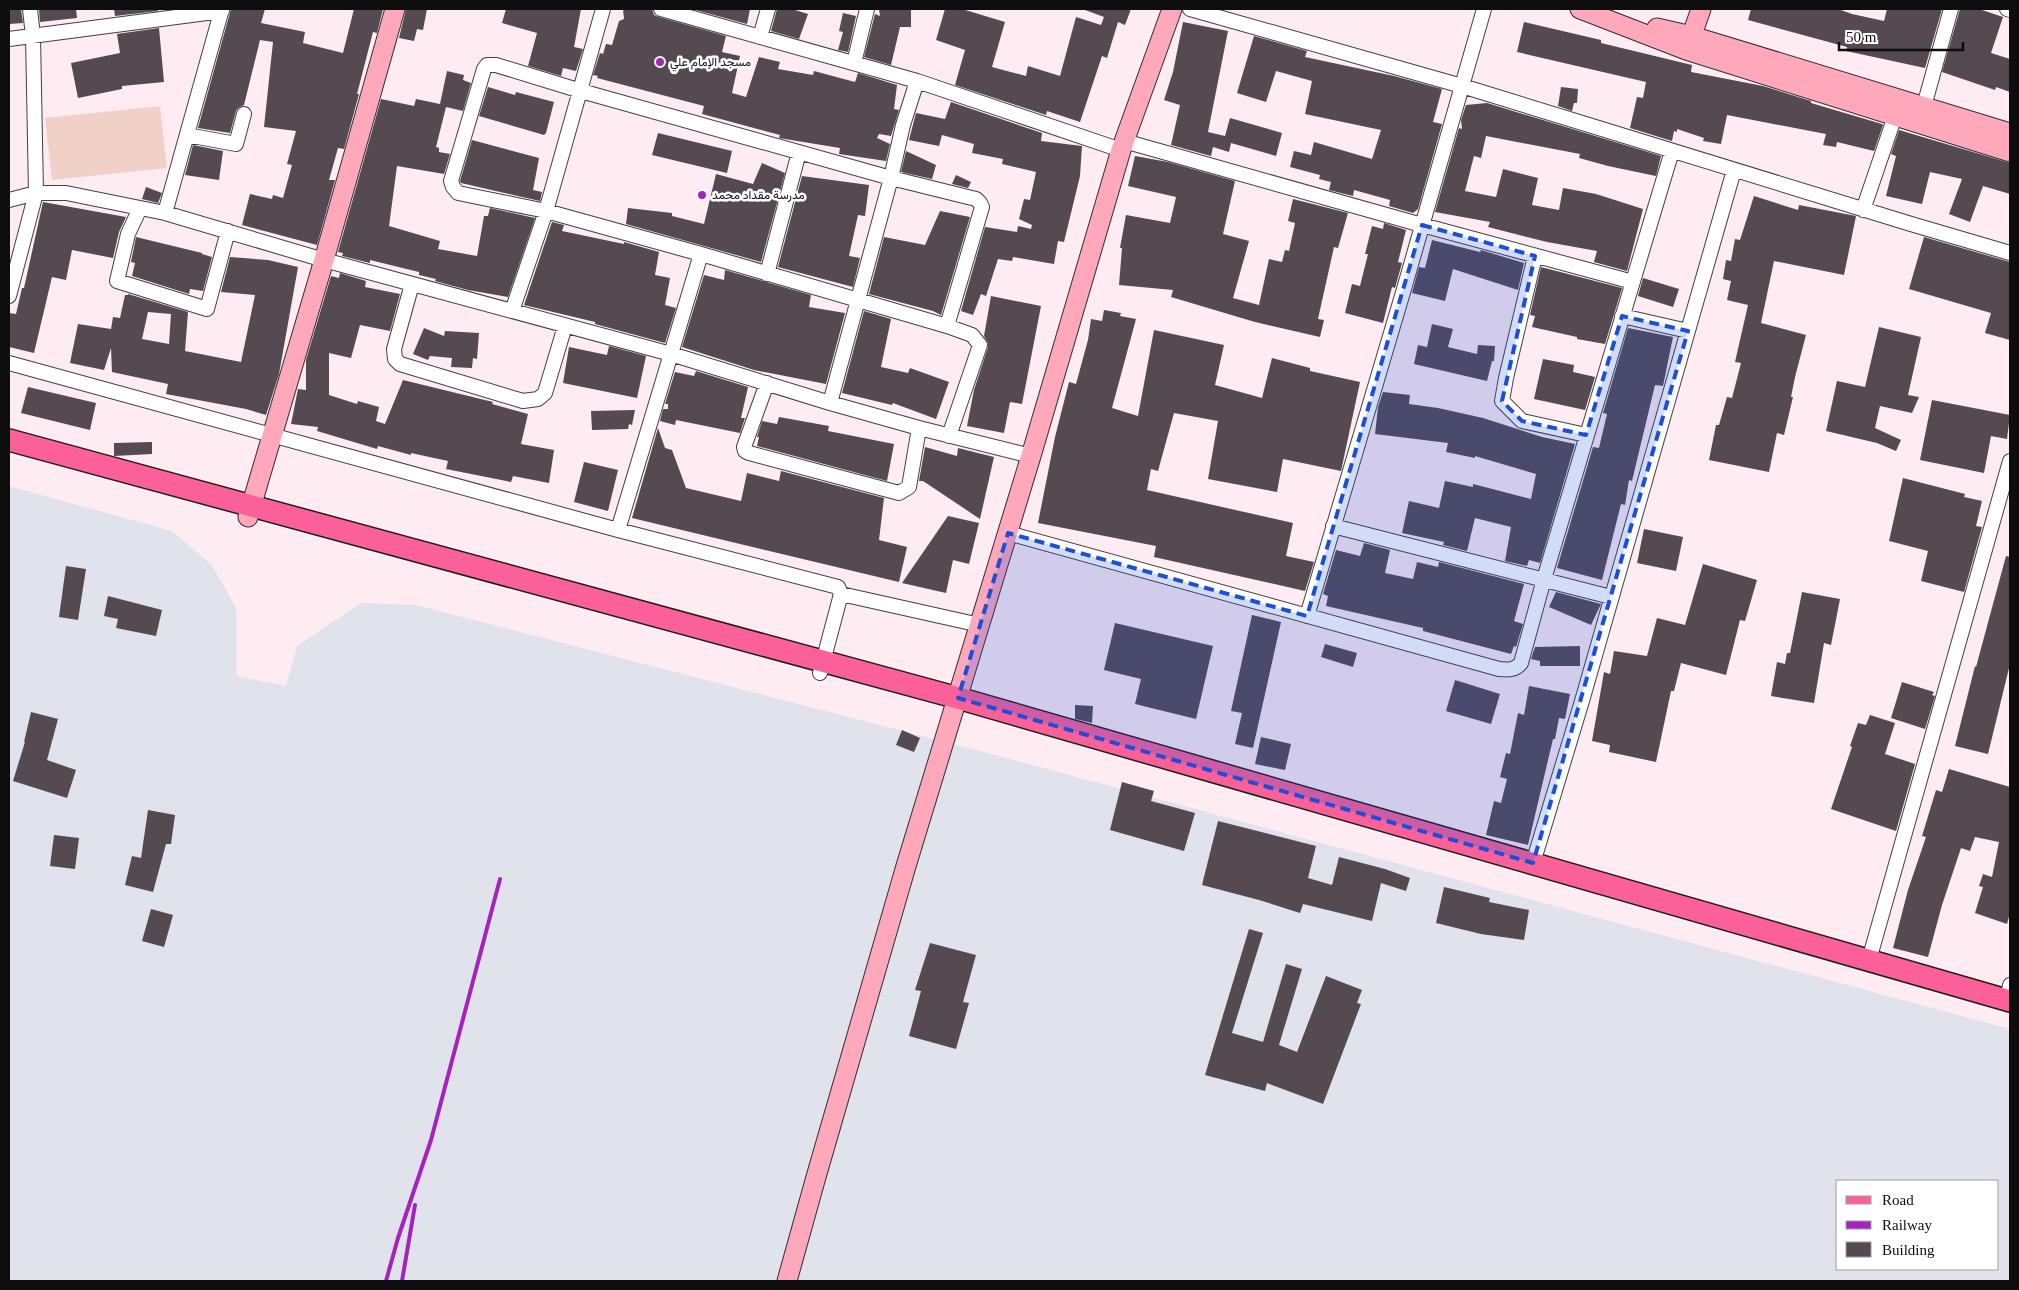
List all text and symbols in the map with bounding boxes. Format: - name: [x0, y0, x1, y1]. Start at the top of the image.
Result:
- scale bar: [1839, 20, 1963, 52]
- text: 50 m: [1846, 29, 1877, 45]
- place label: مسجد الإمام علي: [670, 55, 751, 72]
- marker: مسجد الإمام علي: [654, 56, 666, 68]
- place label: مدرسة مقداد محمد: [712, 188, 805, 203]
- marker: مدرسة مقداد محمد: [696, 189, 708, 201]
- legend: [1836, 1180, 1999, 1270]
- text: Road: [1882, 1192, 1914, 1208]
- text: Railway: [1882, 1217, 1932, 1233]
- text: Building: [1882, 1242, 1935, 1258]

